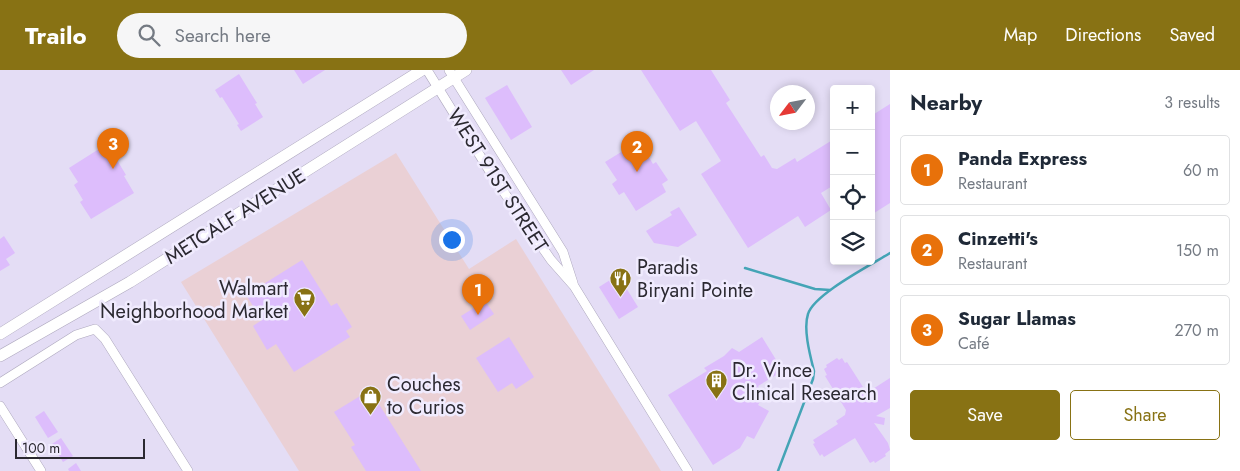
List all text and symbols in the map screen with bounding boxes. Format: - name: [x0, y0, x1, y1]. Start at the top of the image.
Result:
- search box: [117, 13, 467, 58]
- text: Trailo: [25, 18, 87, 53]
- icon: search: [135, 21, 163, 49]
- text: Search here: [175, 22, 271, 49]
- text: Map: [1004, 22, 1037, 48]
- text: Directions: [1065, 22, 1141, 48]
- text: Saved: [1169, 22, 1215, 48]
- north arrow: [770, 85, 815, 130]
- map controls: [830, 85, 875, 265]
- button: +: [830, 85, 875, 130]
- text: Nearby: [910, 88, 982, 118]
- text: 3 results: [1164, 91, 1220, 114]
- street label: WEST 91ST STREET: [440, 103, 555, 259]
- pin: 3: [97, 128, 129, 169]
- button: −: [830, 130, 875, 175]
- pin: 2: [621, 131, 653, 172]
- text: Panda Express: [958, 145, 1087, 172]
- text: 1: [923, 159, 931, 182]
- text: 60 m: [1183, 159, 1219, 182]
- street label: METCALF AVENUE: [159, 161, 311, 272]
- text: Restaurant: [958, 172, 1027, 195]
- button: locate: [830, 175, 875, 220]
- button: layers: [830, 220, 875, 265]
- text: Cinzetti's: [958, 225, 1038, 252]
- your location: [439, 227, 465, 253]
- text: 2: [922, 239, 932, 262]
- text: 150 m: [1176, 239, 1219, 262]
- text: Restaurant: [958, 252, 1027, 275]
- place label: Paradis Biryani Pointe: [637, 253, 753, 305]
- restaurant icon: Paradis Biryani Pointe: [609, 266, 633, 297]
- place label: Walmart Neighborhood Market: [100, 274, 288, 326]
- pin: 1: [462, 274, 494, 315]
- supermarket icon: Walmart Neighborhood Market: [292, 287, 316, 318]
- text: Sugar Llamas: [958, 305, 1076, 332]
- text: 3: [922, 319, 932, 342]
- text: 270 m: [1175, 319, 1219, 342]
- text: Café: [958, 332, 989, 355]
- place label: Dr. Vince Clinical Research: [732, 356, 877, 408]
- building icon: Dr. Vince Clinical Research: [704, 369, 728, 400]
- place label: Couches to Curios: [387, 370, 464, 422]
- shop icon: Couches to Curios: [359, 384, 383, 415]
- button: Save: [910, 390, 1060, 440]
- button: Share: [1070, 390, 1220, 440]
- scale bar: [15, 436, 145, 459]
- text: 100 m: [22, 438, 60, 458]

